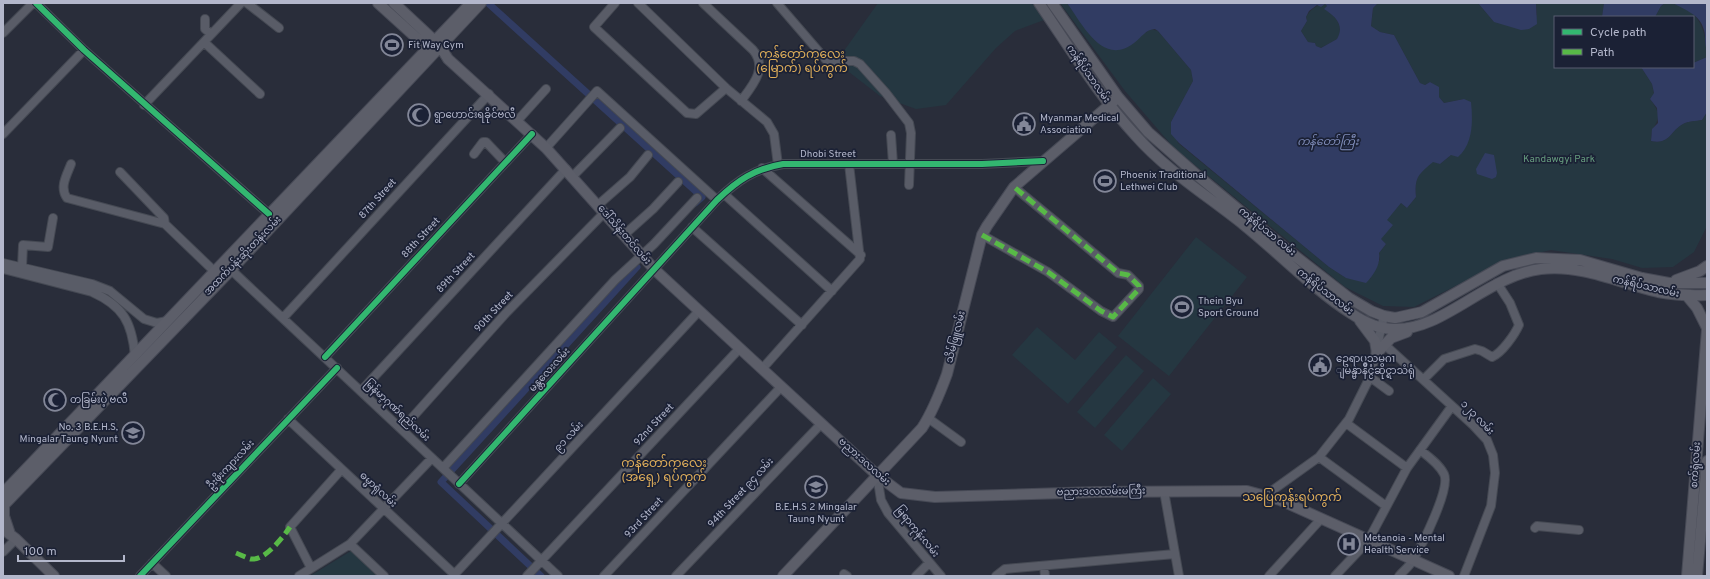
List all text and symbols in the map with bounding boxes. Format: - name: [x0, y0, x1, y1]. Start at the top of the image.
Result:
- legend: [1554, 16, 1694, 68]
- text: Cycle path: [1590, 25, 1647, 41]
- sports icon: Fit Way Gym: [379, 32, 405, 58]
- place label: Fit Way Gym: [408, 39, 464, 52]
- street label: ကန်ရိပ်သာလမ်း: [1062, 41, 1114, 106]
- district label: ကန်တော်ကလေး (မြောက်) ရပ်ကွက်: [756, 45, 848, 78]
- text: Path: [1590, 45, 1615, 61]
- mosque icon: ရွာဟောင်းရခိုင်ဗလီ: [406, 102, 432, 128]
- place label: ရွာဟောင်းရခိုင်ဗလီ: [434, 107, 516, 123]
- public building icon: Myanmar Medical Association: [1011, 111, 1037, 137]
- place label: Myanmar Medical Association: [1040, 112, 1119, 137]
- water label: ကန်တော်ကြီး: [1297, 133, 1360, 151]
- street label: Dhobi Street: [800, 148, 856, 161]
- park label: Kandawgyi Park: [1523, 153, 1595, 166]
- sports icon: Phoenix Traditional Lethwei Club: [1092, 168, 1118, 194]
- place label: Phoenix Traditional Lethwei Club: [1120, 169, 1206, 194]
- street label: 87th Street: [356, 176, 400, 222]
- street label: ဒေါ်သိန်းတင်လမ်း: [594, 201, 655, 268]
- street label: ကန်ရိပ်သာ လမ်း: [1235, 203, 1300, 260]
- street label: အထက်ပန်းဆိုးတန်းလမ်း: [200, 212, 285, 299]
- street label: 88th Street: [399, 215, 443, 261]
- street label: 89th Street: [434, 250, 478, 296]
- street label: ကန်ရိပ်သာလမ်း: [1294, 264, 1357, 319]
- street label: ကန်ရိပ်သာလမ်း: [1611, 271, 1681, 302]
- street label: 90th Street: [472, 289, 516, 335]
- sports icon: Thein Byu Sport Ground: [1169, 294, 1195, 320]
- place label: Thein Byu Sport Ground: [1198, 295, 1259, 320]
- street label: သိမ်ဖြူလမ်း: [941, 309, 970, 365]
- street label: မန္တလေးလမ်း: [525, 344, 574, 396]
- public building icon: ဥေရာပသမဂၢ ျမန္မာနိဳင္ငံဆိုင္ရာသံရုံ: [1307, 352, 1333, 378]
- place label: ဥေရာပသမဂၢ ျမန္မာနိဳင္ငံဆိုင္ရာသံရုံ: [1336, 353, 1415, 379]
- street label: မြန်မာ့ဂုဏ်ရည်လမ်း: [361, 376, 434, 445]
- mosque icon: တခြမ်းပဲ့ ဗလီ: [42, 387, 68, 413]
- place label: တခြမ်းပဲ့ ဗလီ: [70, 392, 128, 408]
- street label: ၁၂၃ လမ်း: [1457, 397, 1498, 439]
- street label: 92nd Street: [631, 401, 677, 449]
- street label: ၉၁ လမ်း: [550, 418, 587, 456]
- school or university icon: No. 3 B.E.H.S, Mingalar Taung Nyunt: [120, 420, 146, 446]
- place label: No. 3 B.E.H.S, Mingalar Taung Nyunt: [20, 421, 118, 446]
- street label: ဗညားဒလလမ်း: [835, 434, 894, 489]
- street label: ဦးဖိုးကျားလမ်း: [203, 436, 258, 493]
- street label: စက်ရုံလမ်း: [1686, 441, 1705, 489]
- district label: ကန်တော်ကလေး (အရှေ့) ရပ်ကွက်: [621, 454, 707, 487]
- street label: 94th Street ၉၄ လမ်း: [704, 454, 777, 531]
- street label: ဓမ္မာရုံလမ်း: [356, 468, 401, 511]
- school or university icon: B.E.H.S 2 Mingalar Taung Nyunt: [803, 474, 829, 500]
- street label: ဗညားဒလလမ်းမကြီး: [1056, 483, 1145, 500]
- district label: သပြေကုန်းရပ်ကွက်: [1242, 488, 1342, 507]
- street label: 93rd Street: [622, 495, 666, 541]
- place label: B.E.H.S 2 Mingalar Taung Nyunt: [775, 501, 857, 526]
- street label: မြရာကုန်းလမ်း: [892, 502, 943, 561]
- hospital icon: Metanoia - Mental Health Service: [1336, 531, 1362, 557]
- place label: Metanoia - Mental Health Service: [1364, 532, 1445, 557]
- scale bar: [18, 537, 124, 563]
- text: 100 m: [24, 544, 57, 560]

